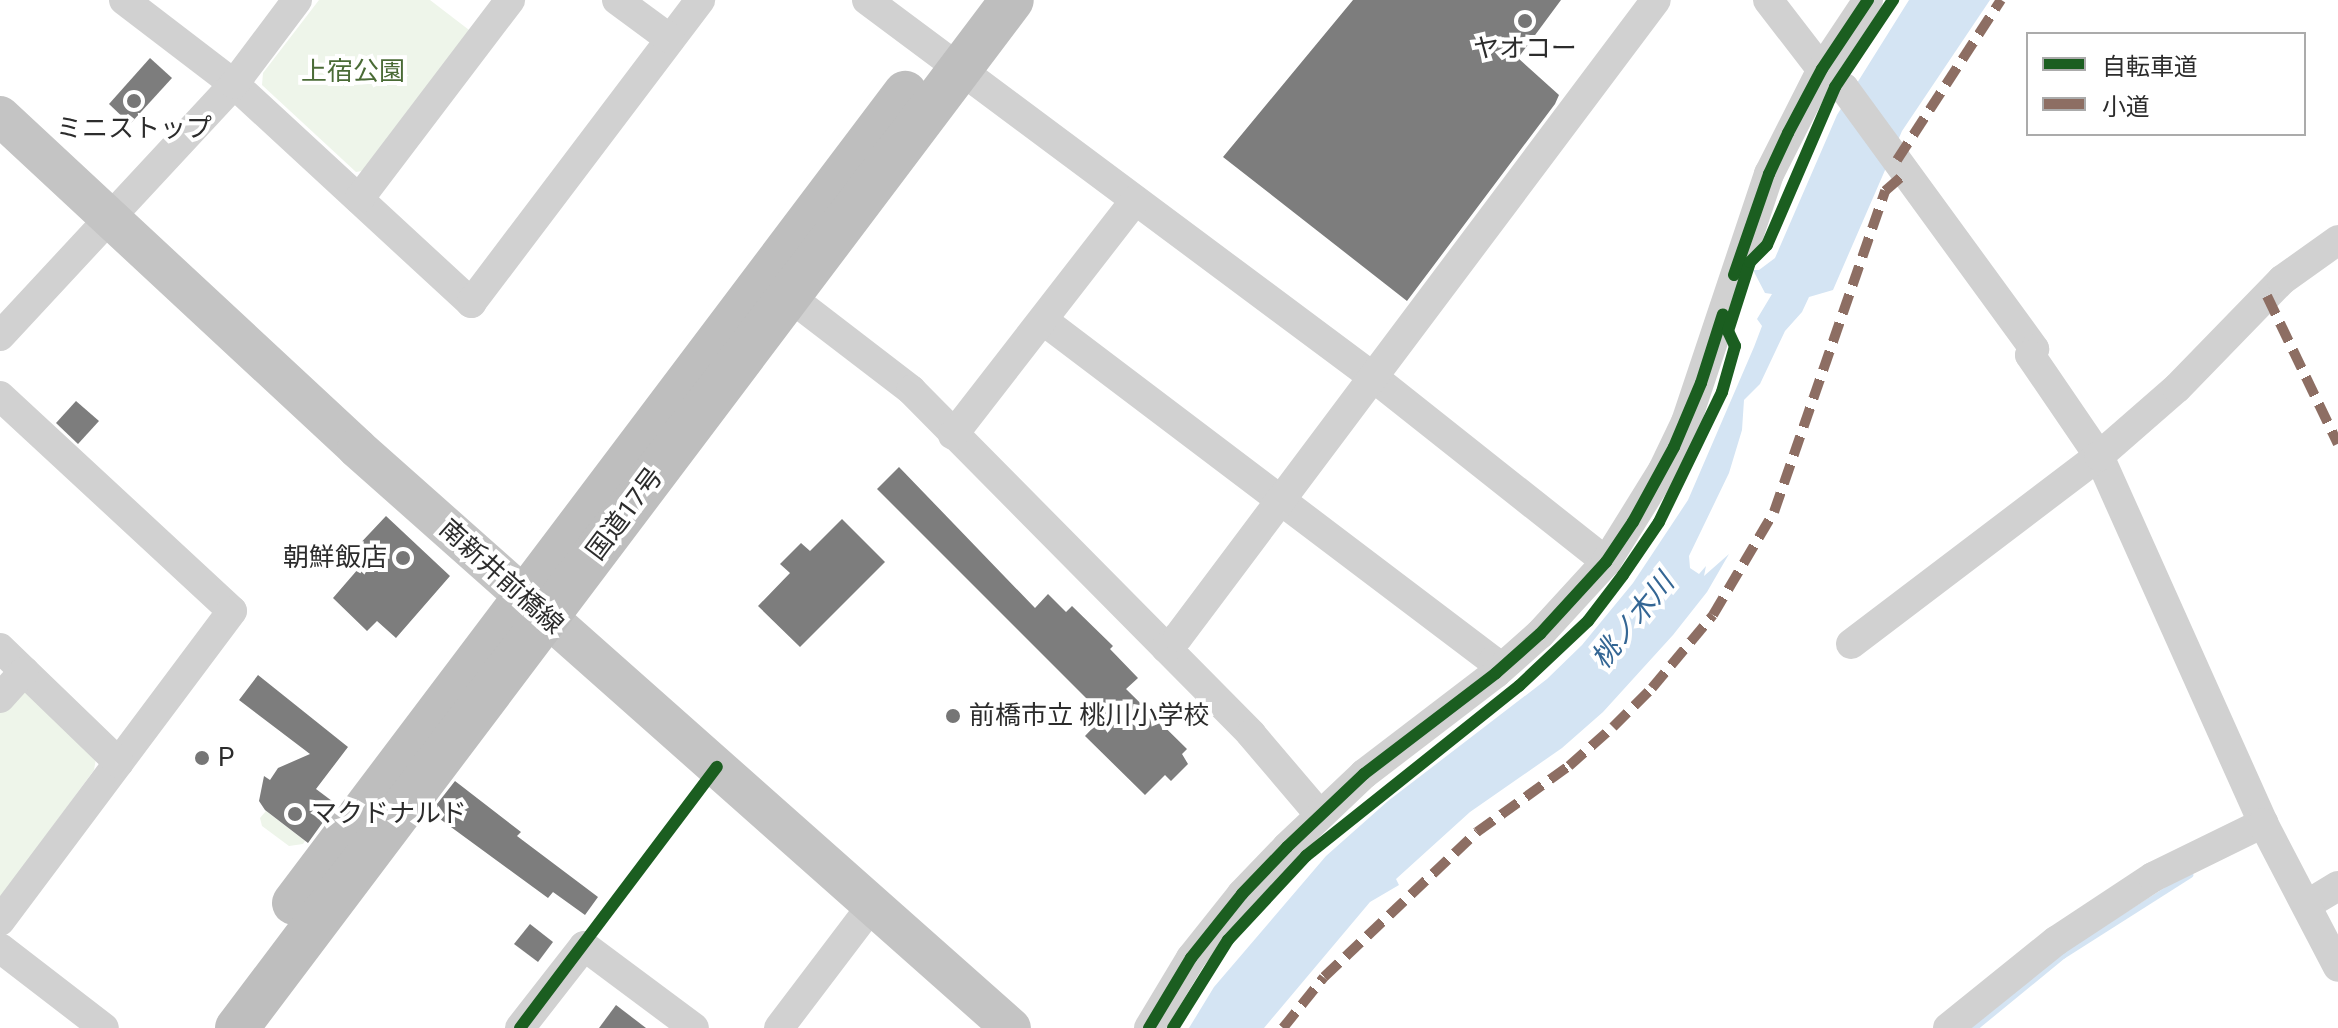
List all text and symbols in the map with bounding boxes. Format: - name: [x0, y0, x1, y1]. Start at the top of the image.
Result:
- marker: ヤオコー: [1516, 12, 1534, 30]
- legend: [2026, 32, 2306, 136]
- place label: ヤオコー: [1473, 33, 1577, 65]
- text: 自転車道: [2102, 53, 2198, 81]
- park label: 上宿公園: [301, 56, 405, 88]
- marker: ミニストップ: [125, 92, 143, 110]
- text: 小道: [2102, 93, 2150, 121]
- place label: ミニストップ: [56, 113, 212, 145]
- street label: 国道17号: [580, 462, 670, 566]
- street label: 南新井前橋線: [433, 513, 569, 641]
- place label: 朝鮮飯店: [283, 542, 387, 574]
- marker: 朝鮮飯店: [394, 549, 412, 567]
- water label: 桃ノ木川: [1585, 567, 1681, 675]
- place label: 前橋市立 桃川小学校: [969, 700, 1209, 732]
- marker: 前橋市立 桃川小学校: [944, 707, 962, 725]
- place label: P: [218, 742, 234, 774]
- marker: P: [193, 749, 211, 767]
- place label: マクドナルド: [311, 798, 467, 830]
- marker: マクドナルド: [286, 805, 304, 823]

